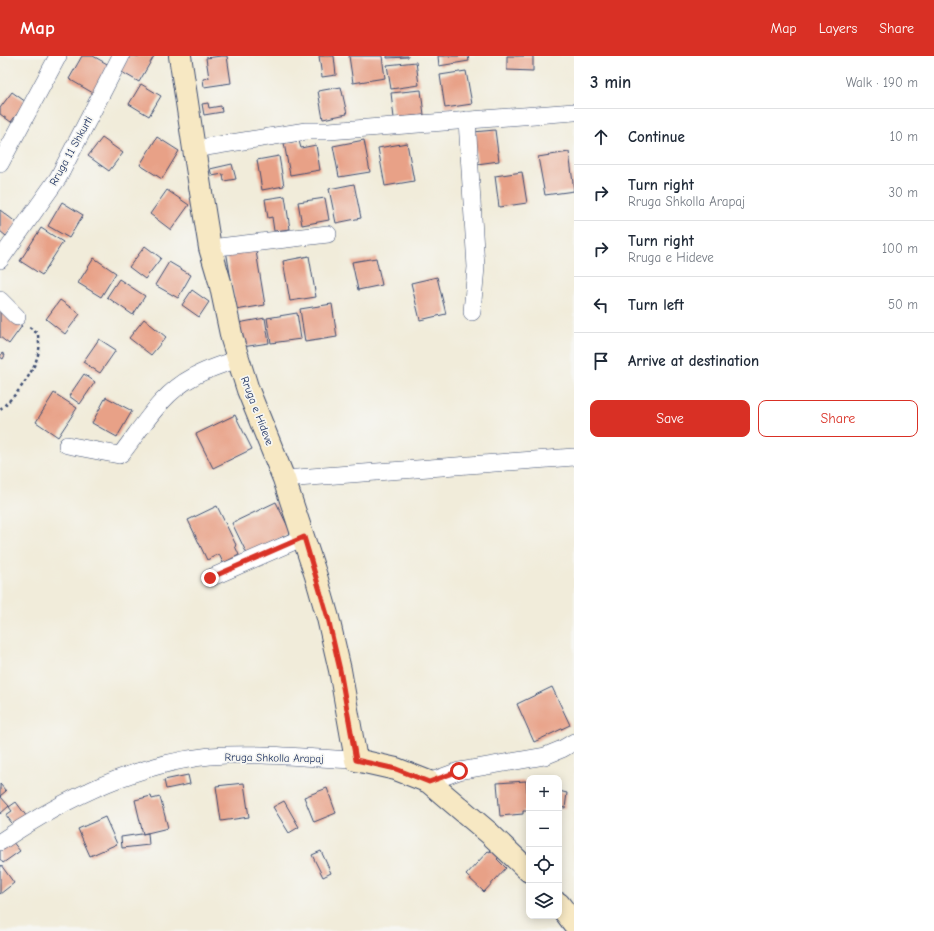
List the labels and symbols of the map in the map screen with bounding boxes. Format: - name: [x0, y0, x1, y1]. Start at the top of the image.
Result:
- street label: Rruga 11 Shkurti: [47, 114, 95, 188]
- street label: Rruga e Hideve: [238, 375, 276, 448]
- route end: [201, 569, 219, 587]
- street label: Rruga Shkolla Arapaj: [224, 751, 324, 765]
- route start: [450, 762, 468, 780]

